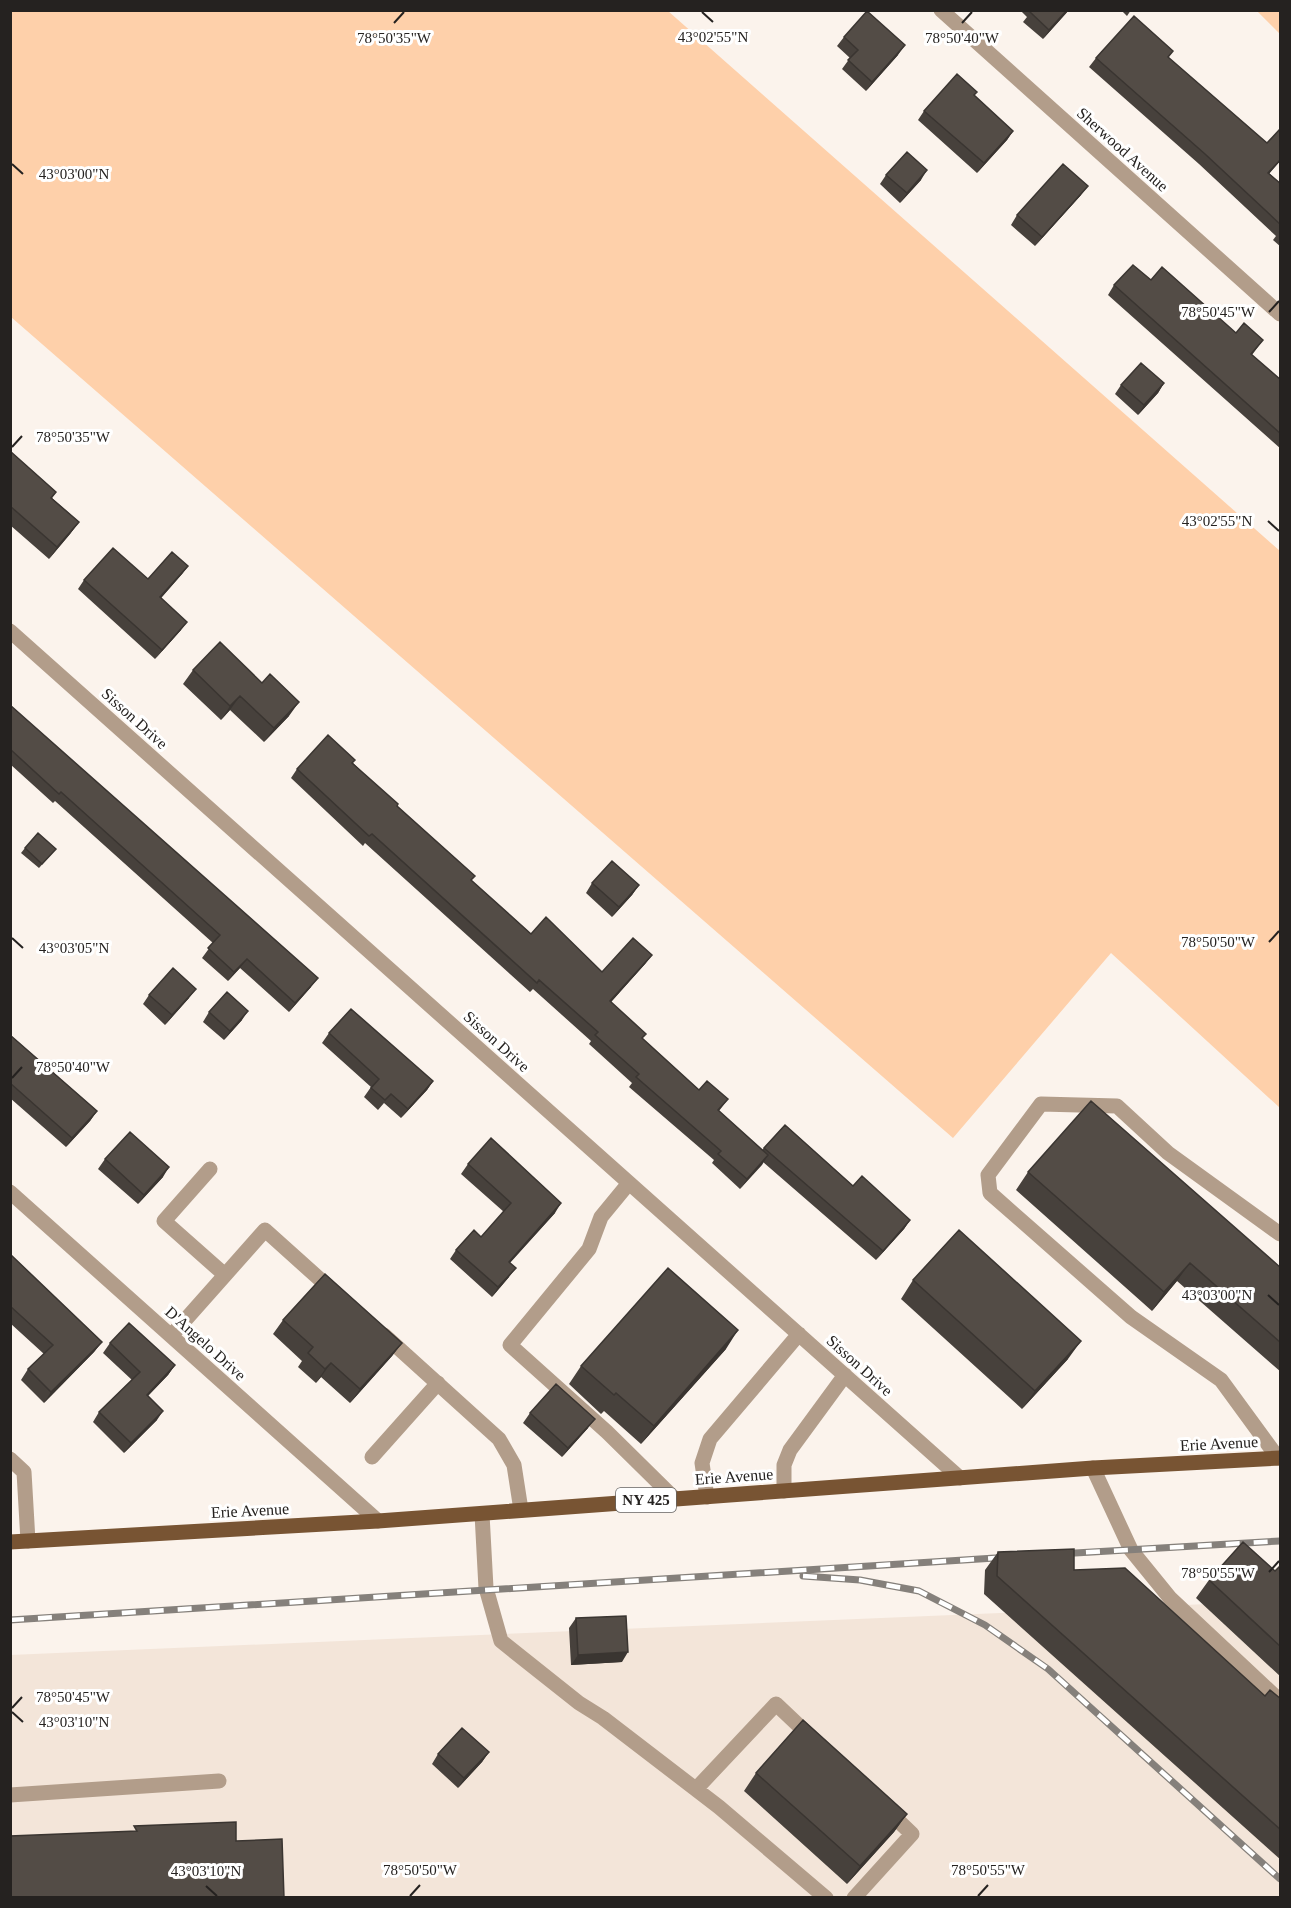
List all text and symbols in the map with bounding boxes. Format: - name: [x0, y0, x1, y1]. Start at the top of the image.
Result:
- text: 43°02'55"N: [678, 29, 748, 45]
- text: 78°50'35"W: [357, 30, 432, 46]
- text: 78°50'40"W: [925, 30, 1000, 46]
- street label: Sherwood Avenue: [1074, 104, 1172, 195]
- text: 43°03'00"N: [39, 166, 109, 182]
- text: 78°50'45"W: [1181, 304, 1256, 320]
- text: 78°50'35"W: [36, 429, 111, 445]
- text: 43°02'55"N: [1182, 513, 1252, 529]
- street label: Sisson Drive: [98, 685, 171, 752]
- text: 78°50'50"W: [1181, 934, 1256, 950]
- text: 43°03'05"N: [39, 940, 109, 956]
- street label: Sisson Drive: [460, 1008, 533, 1075]
- text: 78°50'40"W: [36, 1059, 111, 1075]
- text: 43°03'00"N: [1182, 1287, 1252, 1303]
- street label: D'Angelo Drive: [161, 1303, 249, 1385]
- street label: Sisson Drive: [823, 1332, 896, 1399]
- street label: Erie Avenue: [1179, 1433, 1259, 1454]
- street label: Erie Avenue: [694, 1465, 774, 1488]
- road number: NY 425: [616, 1488, 676, 1512]
- street label: Erie Avenue: [210, 1500, 290, 1521]
- text: 78°50'55"W: [1181, 1565, 1256, 1581]
- text: 78°50'45"W: [36, 1689, 111, 1705]
- text: 43°03'10"N: [39, 1714, 109, 1730]
- text: 78°50'50"W: [383, 1862, 458, 1878]
- text: 78°50'55"W: [951, 1862, 1026, 1878]
- text: 43°03'10"N: [171, 1863, 241, 1879]

